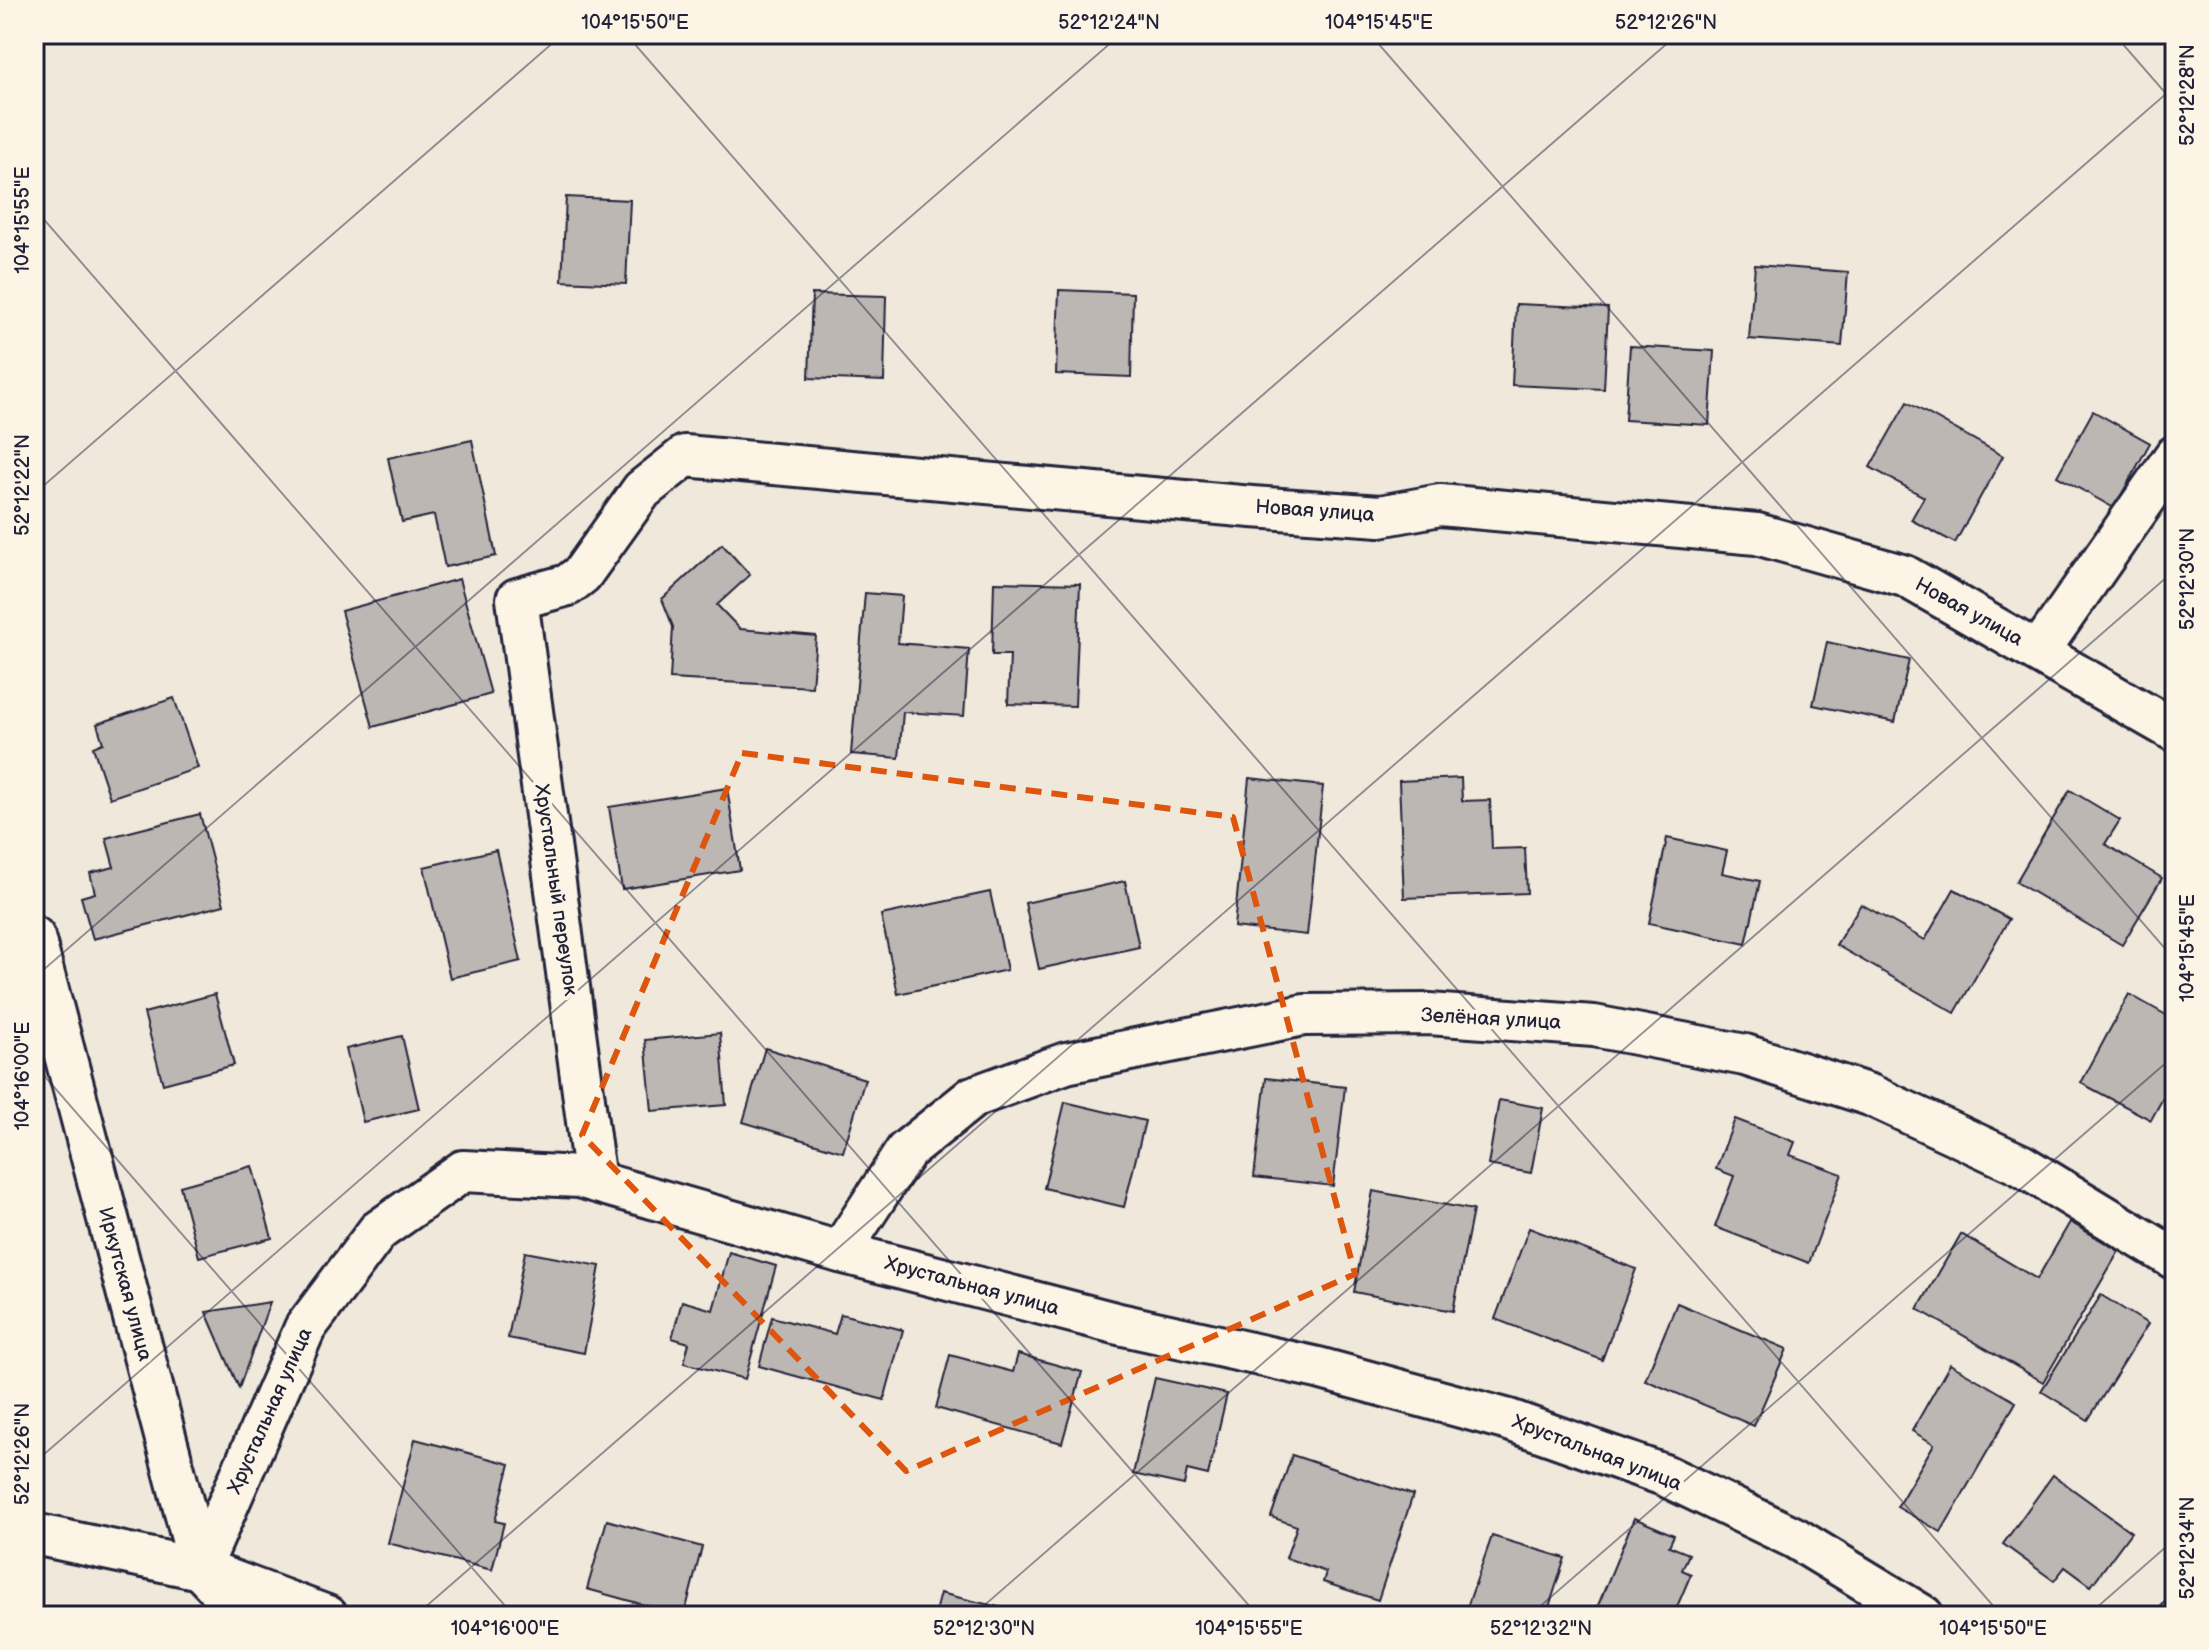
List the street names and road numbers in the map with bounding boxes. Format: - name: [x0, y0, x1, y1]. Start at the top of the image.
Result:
- street label: Новая улица: [1255, 495, 1376, 527]
- street label: Новая улица: [1911, 573, 2027, 652]
- street label: Хрустальный переулок: [529, 783, 583, 998]
- street label: Зелёная улица: [1420, 1003, 1562, 1035]
- street label: Иркутская улица: [93, 1204, 157, 1364]
- street label: Хрустальная улица: [882, 1251, 1062, 1321]
- street label: Хрустальная улица: [223, 1324, 318, 1498]
- street label: Хрустальная улица: [1509, 1410, 1685, 1496]

